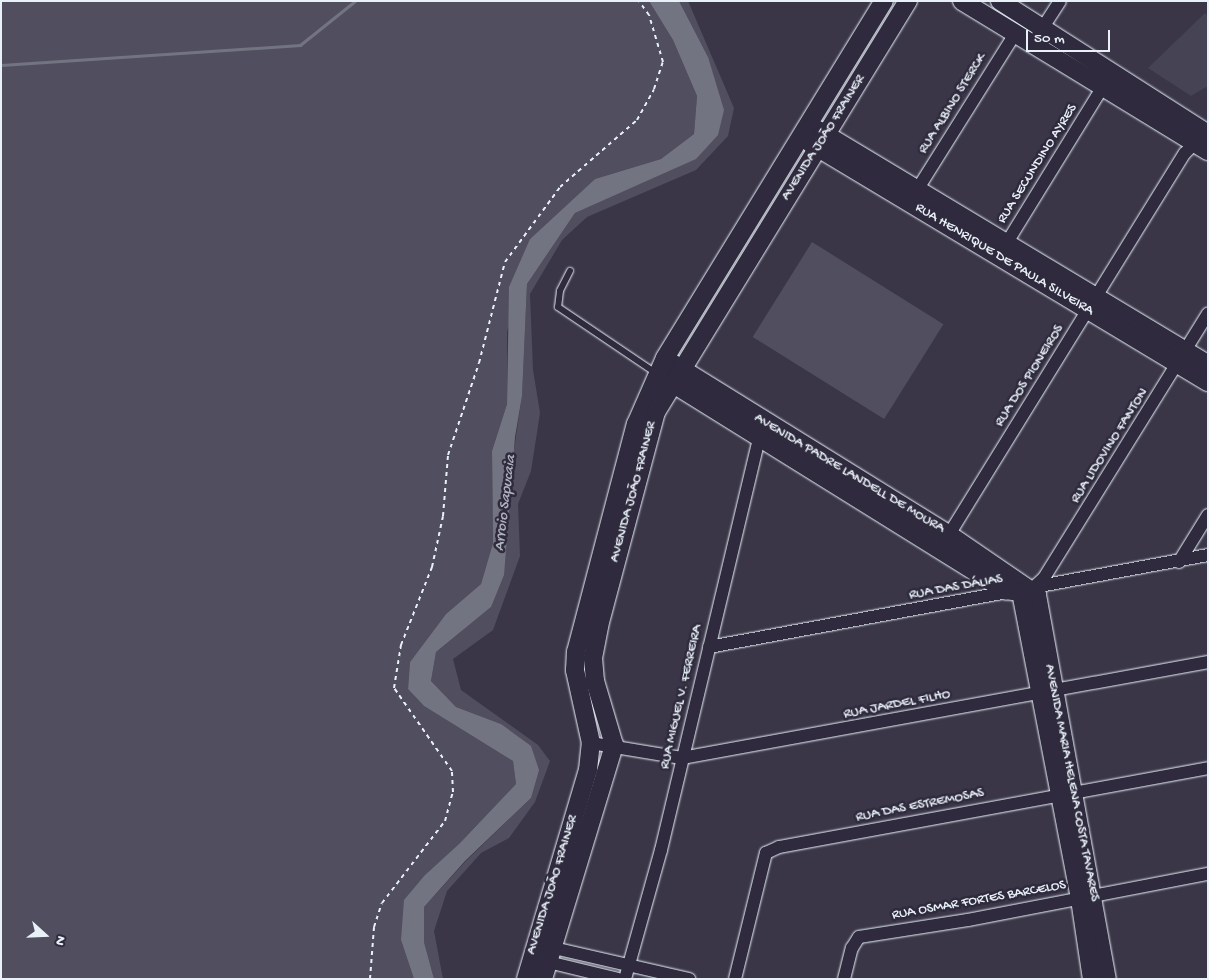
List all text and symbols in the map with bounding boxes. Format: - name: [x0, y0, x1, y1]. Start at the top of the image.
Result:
- scale bar: [1029, 20, 1113, 52]
- text: 50 m: [1034, 30, 1065, 48]
- street label: RUA ALBINO STERCK: [915, 51, 991, 157]
- street label: AVENIDA JOÃO FRAINER: [778, 72, 870, 204]
- street label: RUA SECUNDINO AYRES: [994, 101, 1082, 227]
- street label: RUA HENRIQUE DE PAULA SILVEIRA: [912, 200, 1096, 320]
- street label: RUA DOS PIONEIROS: [992, 322, 1068, 430]
- street label: RUA LIDOVINO FANTON: [1068, 385, 1152, 507]
- street label: AVENIDA PADRE LANDELL DE MOURA: [751, 410, 947, 538]
- street label: AVENIDA JOÃO FRAINER: [607, 420, 661, 564]
- water label: Arroio Sapucaia: [491, 454, 521, 552]
- street label: RUA DAS DÁLIAS: [908, 571, 1004, 605]
- street label: RUA MIGUEL V. FERREIRA: [657, 623, 707, 771]
- street label: AVENIDA MARIA HELENA COSTA TAVARES: [1040, 663, 1102, 903]
- street label: RUA JARDEL FILHO: [842, 686, 952, 724]
- street label: RUA DAS ESTREMOSAS: [854, 785, 986, 827]
- street label: AVENIDA JOÃO FRAINER: [524, 813, 582, 957]
- street label: RUA OSMAR FORTES BARCELOS: [891, 877, 1067, 925]
- north arrow: [20, 910, 70, 960]
- text: N: [50, 933, 69, 947]

